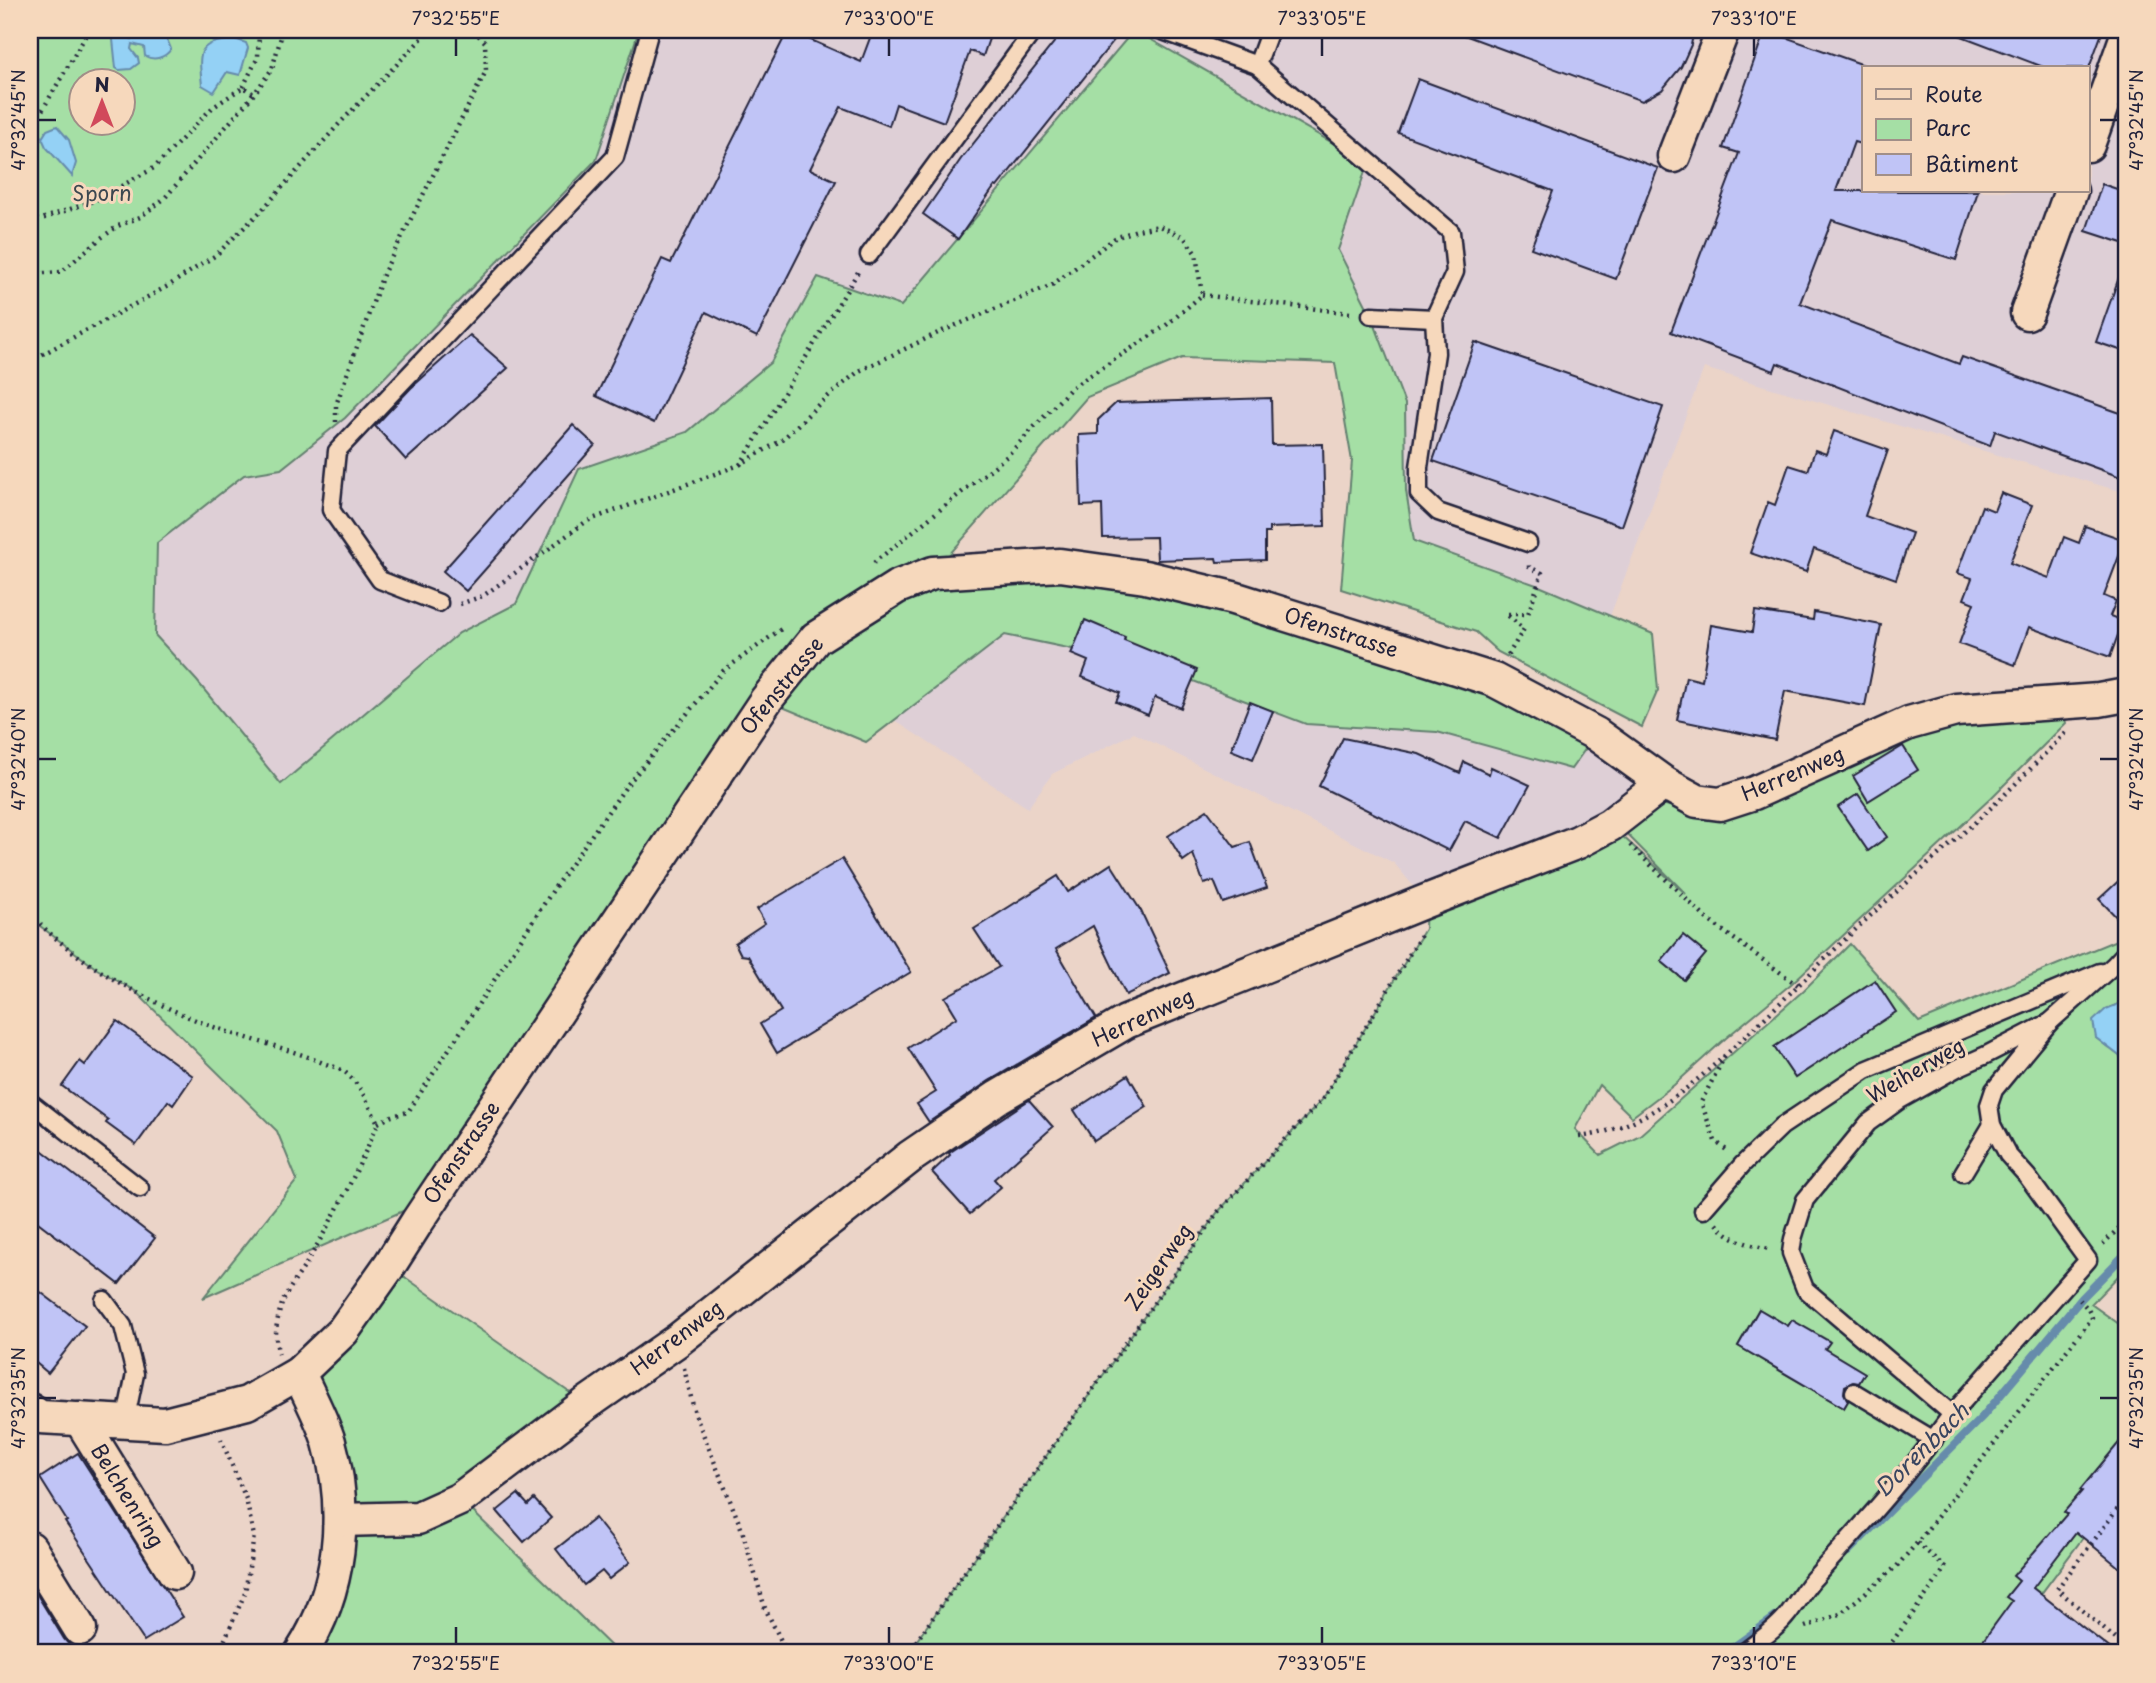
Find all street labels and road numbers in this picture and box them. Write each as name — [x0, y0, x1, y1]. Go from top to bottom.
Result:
street label: Ofenstrasse — [1280, 598, 1403, 665]
street label: Ofenstrasse — [731, 629, 830, 741]
street label: Herrenweg — [1736, 736, 1849, 808]
street label: Herrenweg — [1086, 979, 1199, 1054]
street label: Weiherweg — [1860, 1028, 1970, 1110]
street label: Ofenstrasse — [414, 1094, 507, 1210]
street label: Zeigerweg — [1116, 1216, 1199, 1316]
street label: Herrenweg — [622, 1291, 729, 1382]
street label: Belchenring — [84, 1437, 173, 1553]

